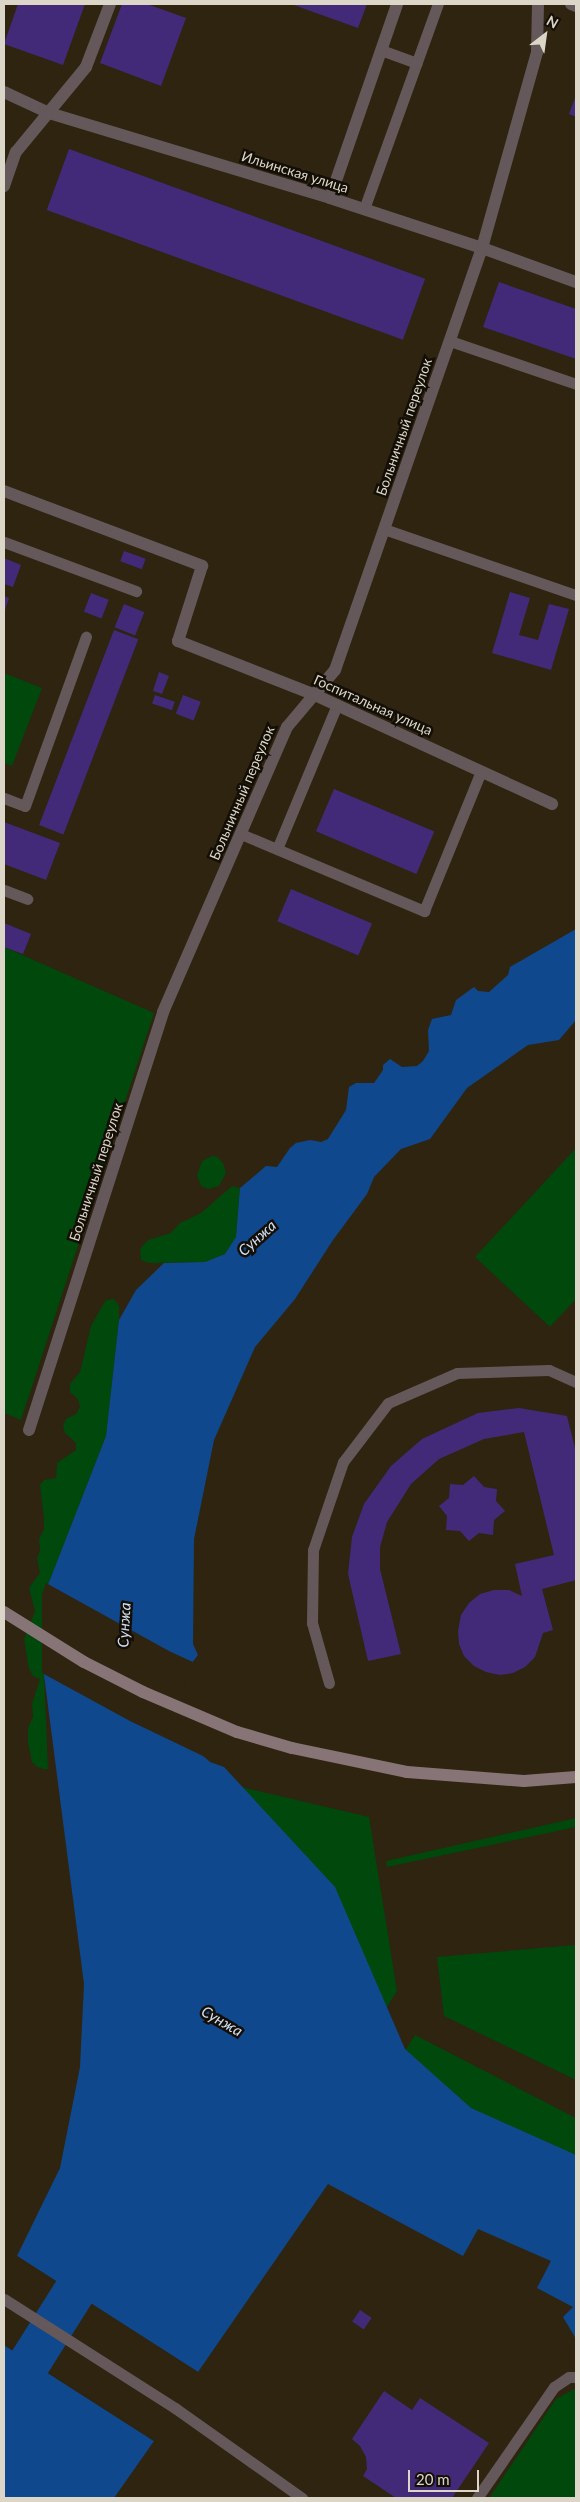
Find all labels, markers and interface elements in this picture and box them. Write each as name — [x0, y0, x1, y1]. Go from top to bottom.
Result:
north arrow — [520, 10, 570, 60]
text: N — [544, 12, 562, 32]
street label: Ильинская улица — [239, 148, 351, 196]
street label: Больничный переулок — [373, 356, 435, 498]
street label: Госпитальная улица — [311, 671, 435, 739]
street label: Больничный переулок — [206, 723, 278, 863]
street label: Больничный переулок — [66, 1101, 126, 1243]
water label: Сунжа — [234, 1216, 280, 1260]
water label: Сунжа — [114, 1602, 134, 1648]
water label: Сунжа — [198, 2002, 246, 2040]
scale bar — [410, 2460, 481, 2492]
text: 20 m — [416, 2470, 450, 2488]

